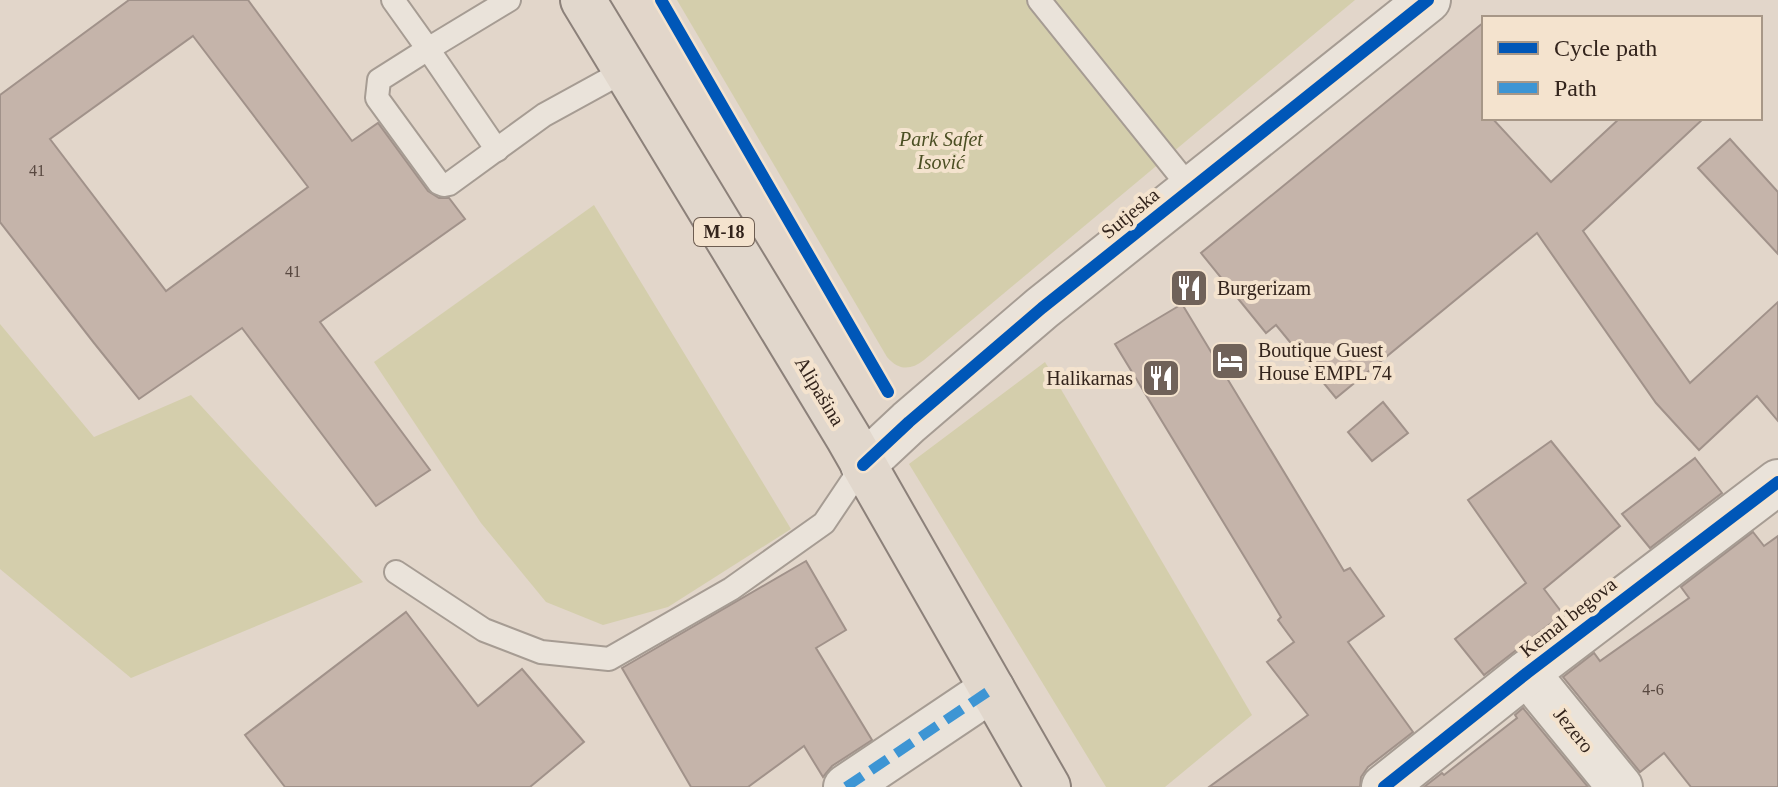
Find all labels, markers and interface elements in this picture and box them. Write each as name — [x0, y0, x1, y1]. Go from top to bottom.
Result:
legend — [1482, 16, 1762, 120]
text: Cycle path — [1554, 35, 1657, 61]
text: Path — [1554, 75, 1597, 101]
park label: Park Safet Isović — [898, 128, 983, 173]
house number: 41 — [29, 162, 45, 179]
street label: Sutjeska — [1097, 183, 1164, 244]
road number: M-18 — [694, 218, 754, 246]
house number: 41 — [285, 263, 301, 280]
restaurant icon: Burgerizam — [1168, 267, 1210, 309]
place label: Burgerizam — [1217, 277, 1311, 300]
place label: Boutique Guest House EMPL 74 — [1258, 339, 1392, 384]
hotel icon: Boutique Guest House EMPL 74 — [1209, 340, 1251, 382]
street label: Alipašina — [790, 352, 849, 430]
restaurant icon: Halikarnas — [1140, 357, 1182, 399]
place label: Halikarnas — [1046, 367, 1133, 389]
street label: Kemal begova — [1515, 573, 1621, 662]
house number: 4-6 — [1642, 681, 1664, 698]
street label: Jezero — [1549, 703, 1599, 757]

